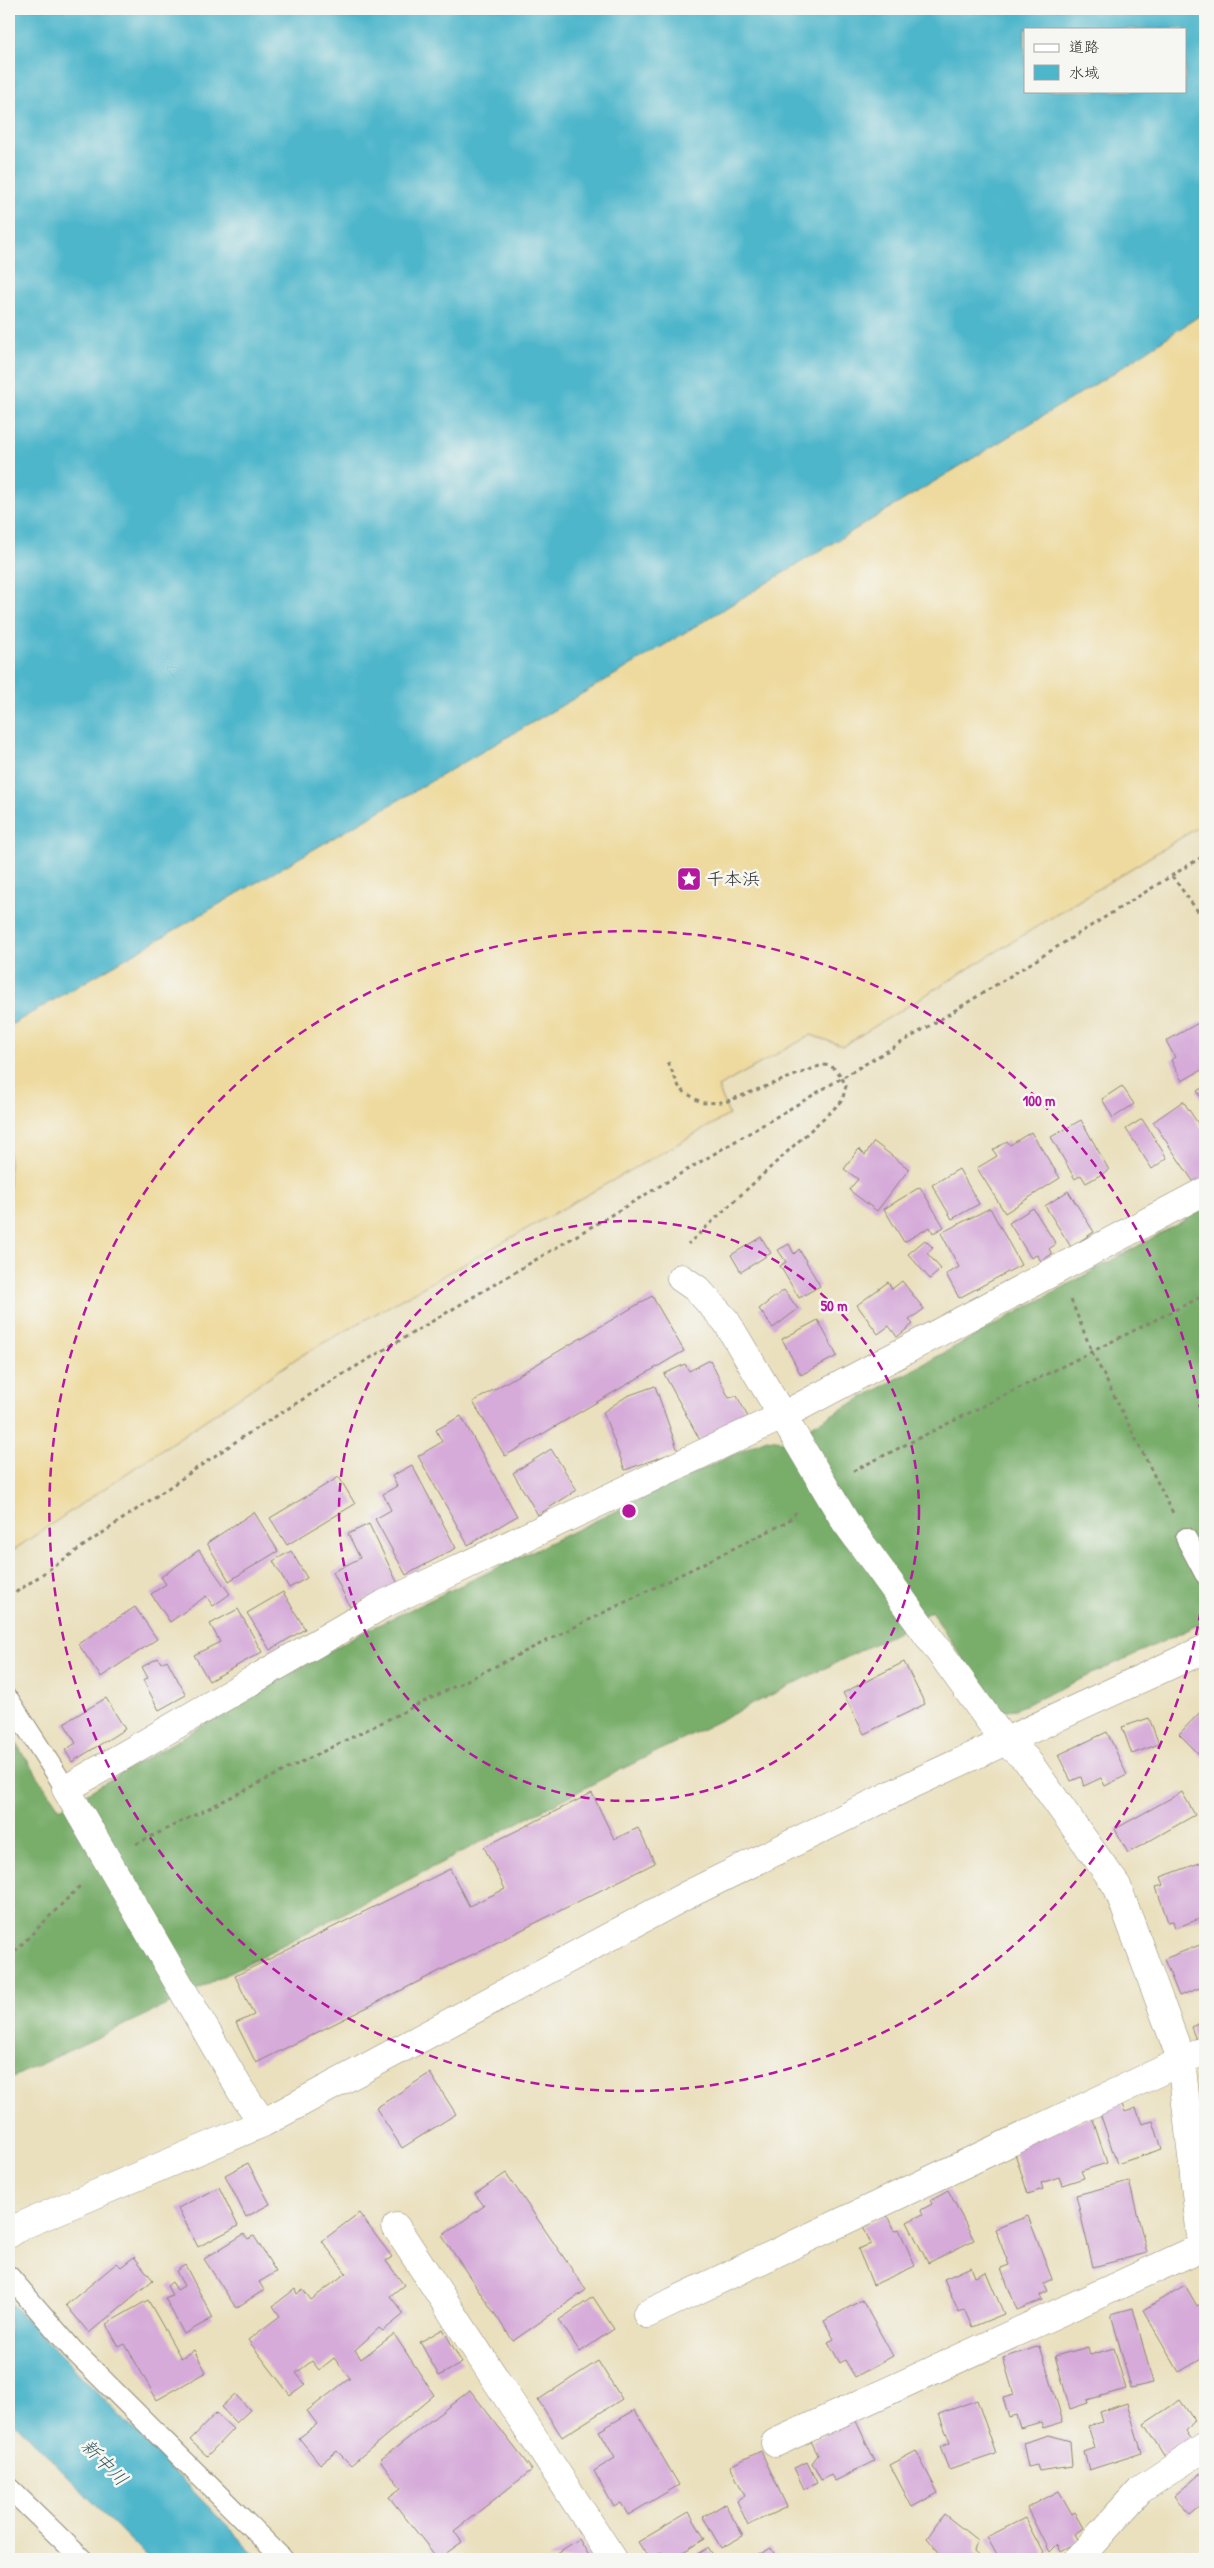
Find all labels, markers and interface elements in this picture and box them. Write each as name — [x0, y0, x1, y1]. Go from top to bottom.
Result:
legend — [1024, 28, 1186, 92]
text: 道路 — [1069, 36, 1099, 57]
text: 水域 — [1069, 62, 1099, 83]
place icon: 千本浜 — [676, 866, 702, 892]
place label: 千本浜 — [706, 866, 760, 891]
text: 100 m — [1023, 1090, 1055, 1111]
text: 50 m — [821, 1295, 847, 1316]
centre of rings — [620, 1502, 638, 1520]
water label: 新中川 — [76, 2433, 134, 2491]

